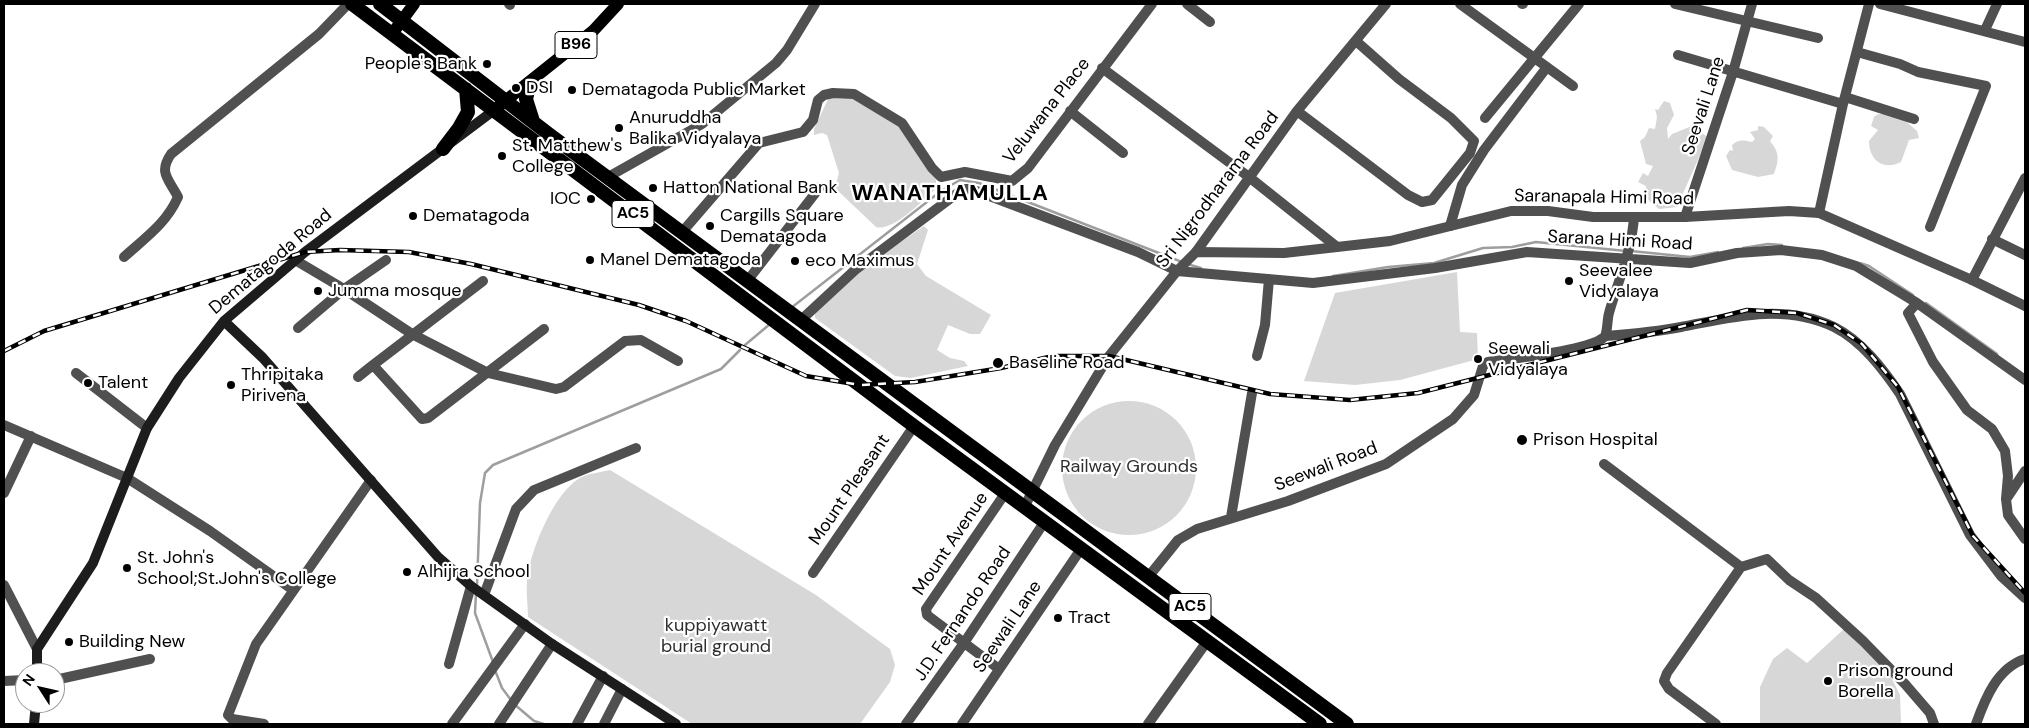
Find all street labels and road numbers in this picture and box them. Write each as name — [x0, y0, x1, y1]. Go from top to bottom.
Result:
road number: B96 — [555, 32, 597, 58]
street label: Veluwana Place — [999, 54, 1095, 168]
street label: Seevali Lane — [1678, 54, 1730, 158]
street label: Sri Nigrodharama Road — [1152, 107, 1284, 273]
street label: Saranapala Himi Road — [1514, 186, 1694, 210]
road number: AC5 — [612, 200, 654, 228]
street label: Dematagoda Road — [205, 205, 337, 319]
street label: Sarana Himi Road — [1547, 226, 1693, 256]
street label: Mount Pleasant — [805, 430, 895, 550]
street label: Seewali Road — [1271, 437, 1381, 497]
street label: Mount Avenue — [909, 488, 993, 600]
street label: J.D. Fernando Road — [910, 543, 1016, 685]
street label: Seewali Lane — [969, 577, 1047, 677]
road number: AC5 — [1169, 594, 1211, 620]

